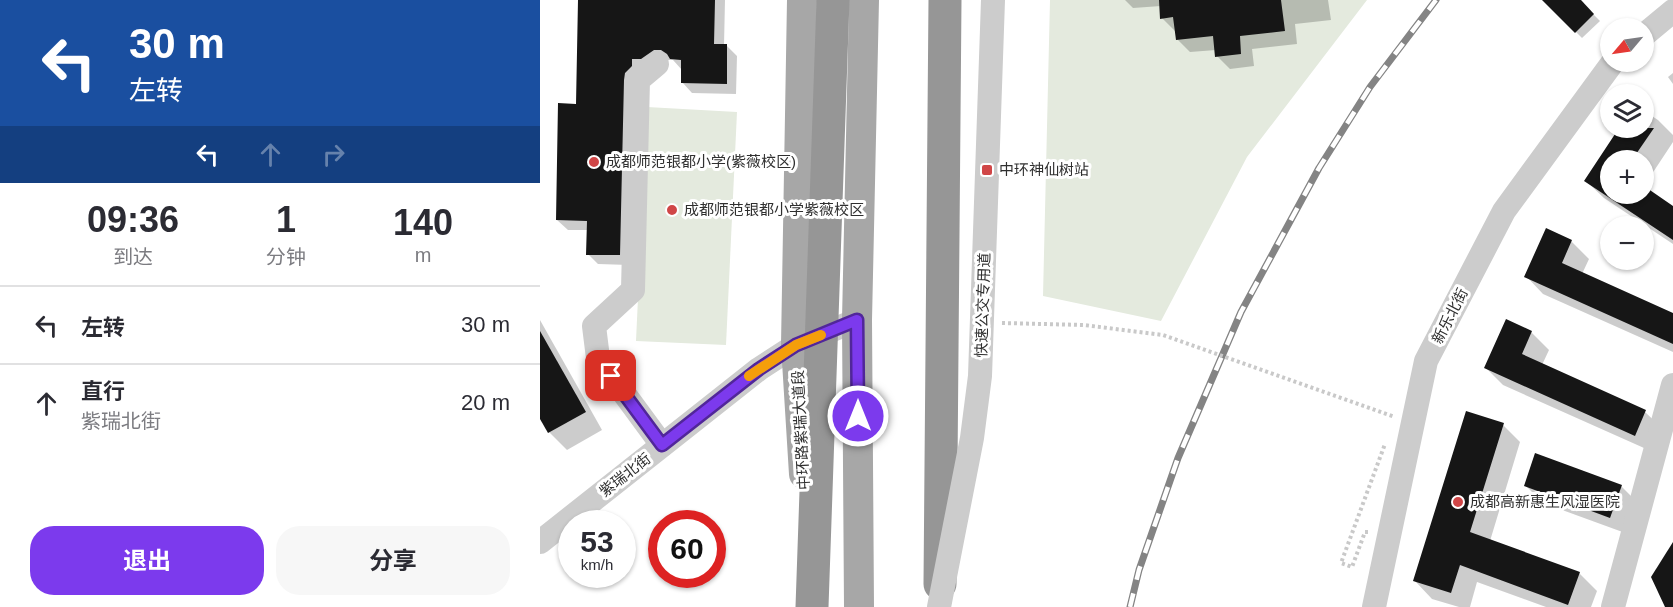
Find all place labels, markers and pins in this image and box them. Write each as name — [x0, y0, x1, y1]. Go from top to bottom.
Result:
place label: 成都师范银都小学(紫薇校区) — [606, 153, 796, 170]
marker: 成都师范银都小学(紫薇校区) — [587, 155, 601, 169]
place label: 中环神仙树站 — [999, 161, 1089, 178]
marker: 中环神仙树站 — [980, 163, 994, 177]
place label: 成都师范银都小学紫薇校区 — [684, 201, 864, 218]
marker: 成都师范银都小学紫薇校区 — [665, 203, 679, 217]
pin — [585, 350, 636, 401]
place label: 成都高新惠生风湿医院 — [1470, 493, 1620, 510]
marker: 成都高新惠生风湿医院 — [1451, 495, 1465, 509]

